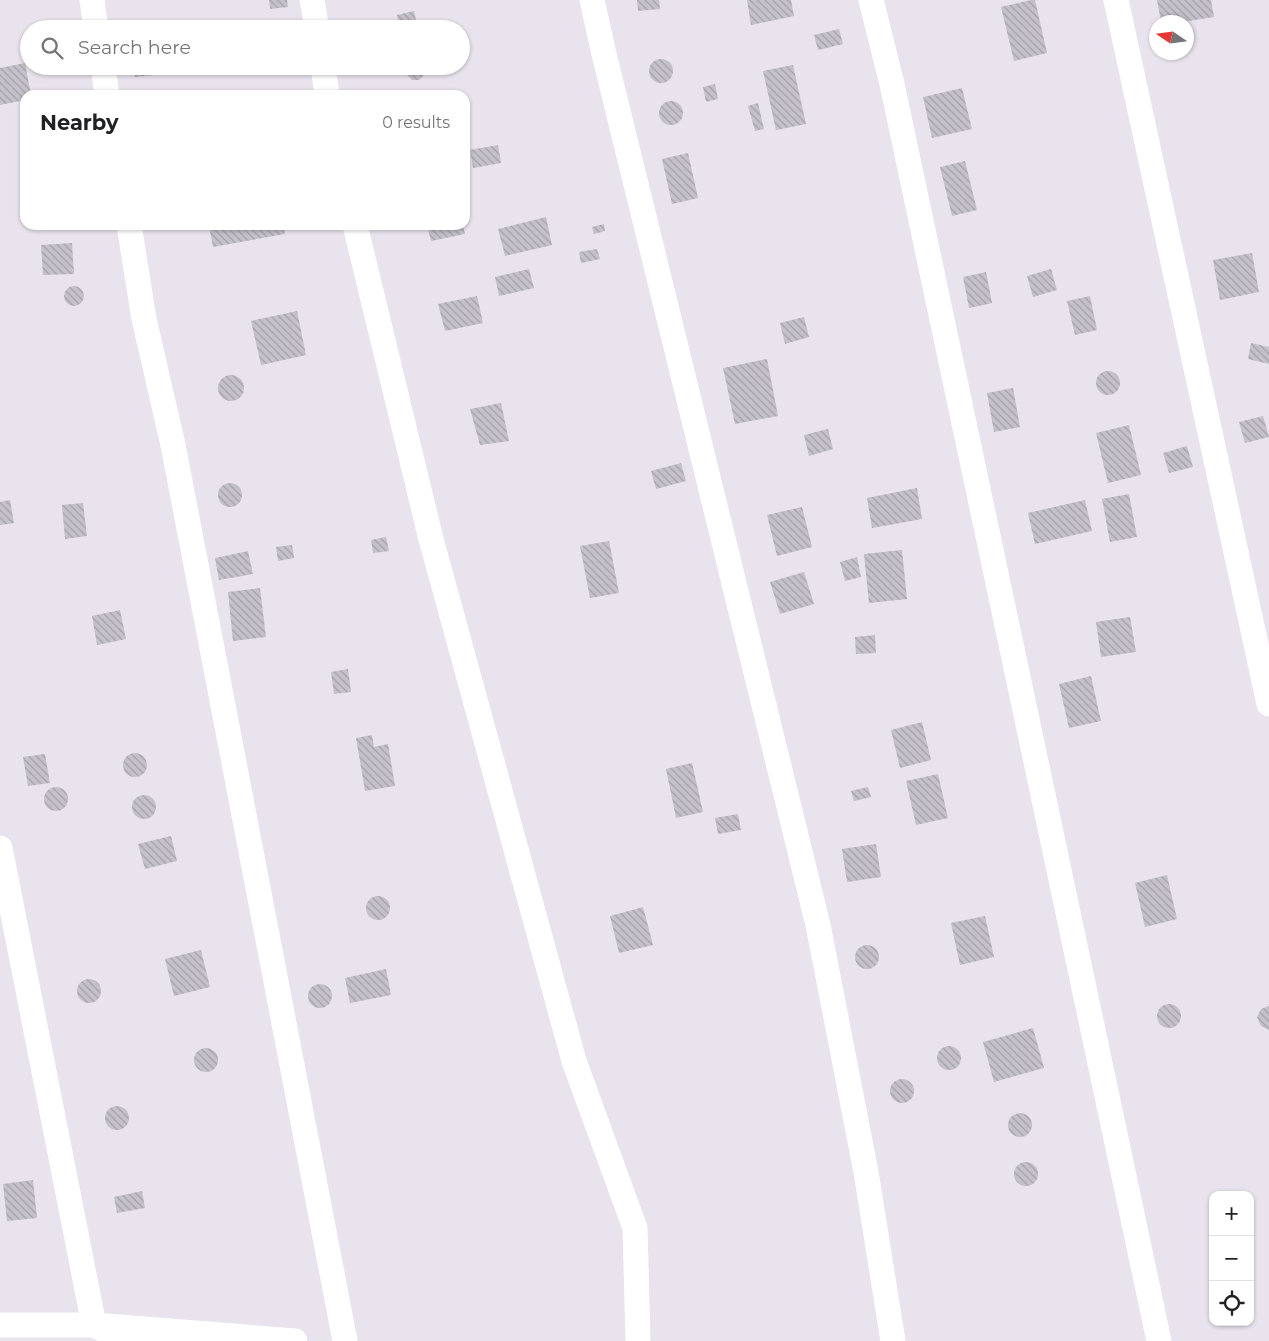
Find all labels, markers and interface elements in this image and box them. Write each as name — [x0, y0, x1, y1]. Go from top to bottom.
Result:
north arrow — [1149, 15, 1194, 60]
search box — [20, 20, 470, 75]
icon: search — [38, 34, 66, 62]
text: Search here — [78, 36, 191, 59]
text: Nearby — [40, 110, 119, 135]
text: 0 results — [382, 113, 450, 132]
map controls — [1209, 1191, 1254, 1326]
button: + — [1209, 1191, 1254, 1236]
button: − — [1209, 1236, 1254, 1281]
button: locate — [1209, 1281, 1254, 1326]

